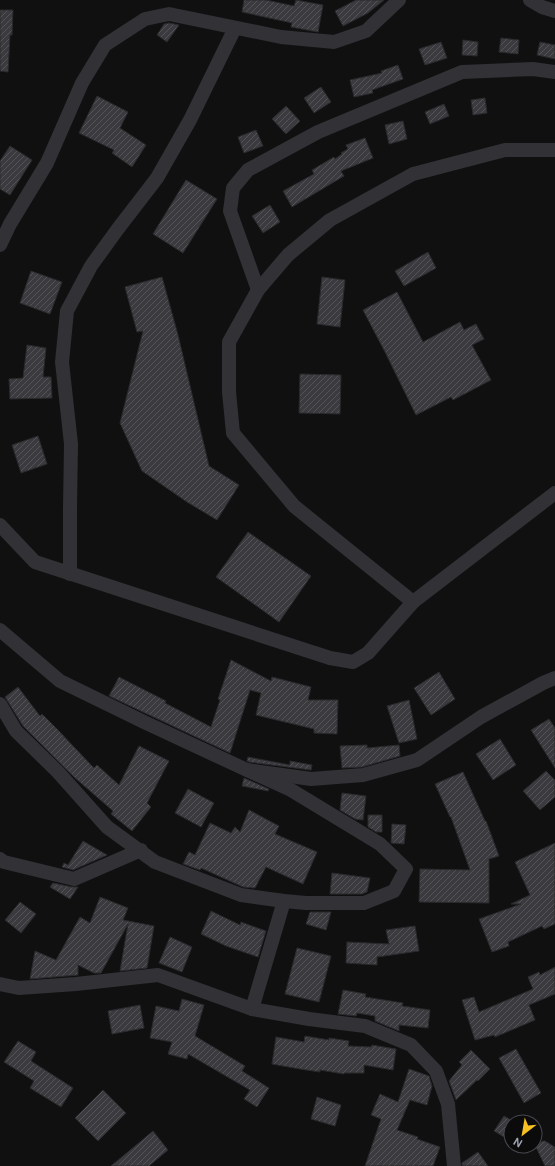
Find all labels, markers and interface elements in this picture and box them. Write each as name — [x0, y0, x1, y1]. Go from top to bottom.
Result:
north arrow — [503, 1114, 543, 1154]
text: N — [511, 1135, 525, 1151]

